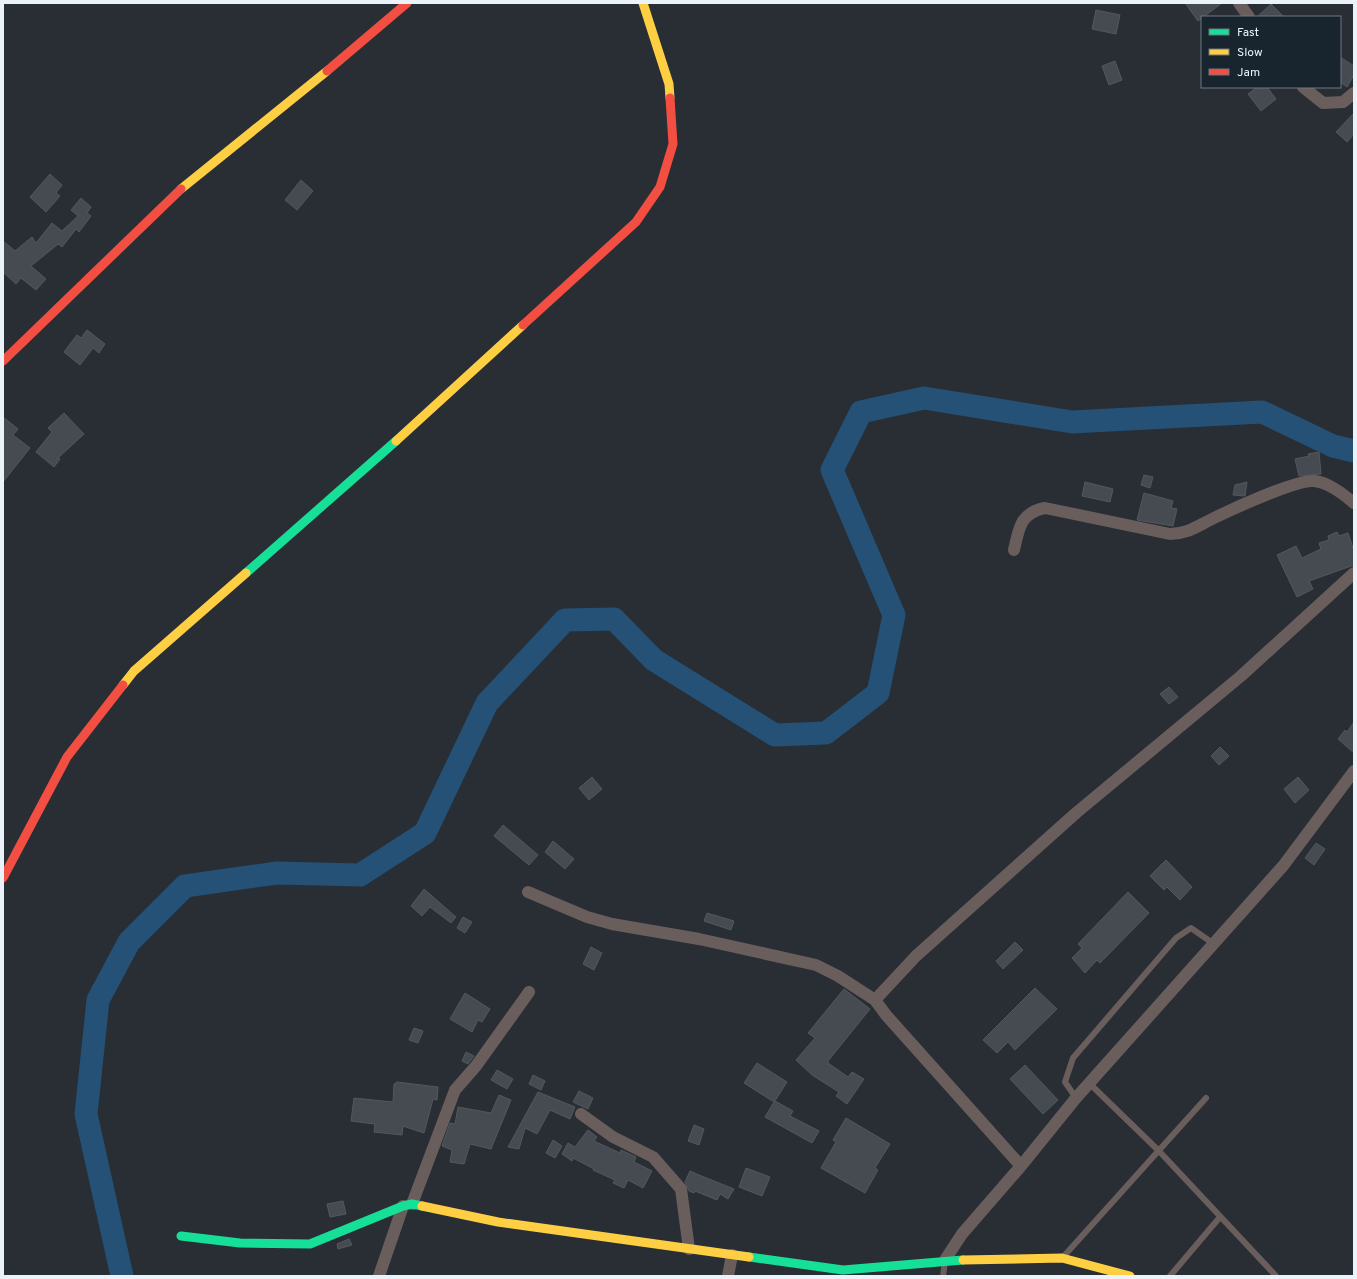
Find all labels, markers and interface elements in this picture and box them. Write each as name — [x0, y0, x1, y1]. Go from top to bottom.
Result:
legend — [1201, 16, 1341, 88]
text: Fast — [1237, 25, 1259, 41]
text: Slow — [1237, 45, 1263, 61]
text: Jam — [1237, 65, 1260, 81]

